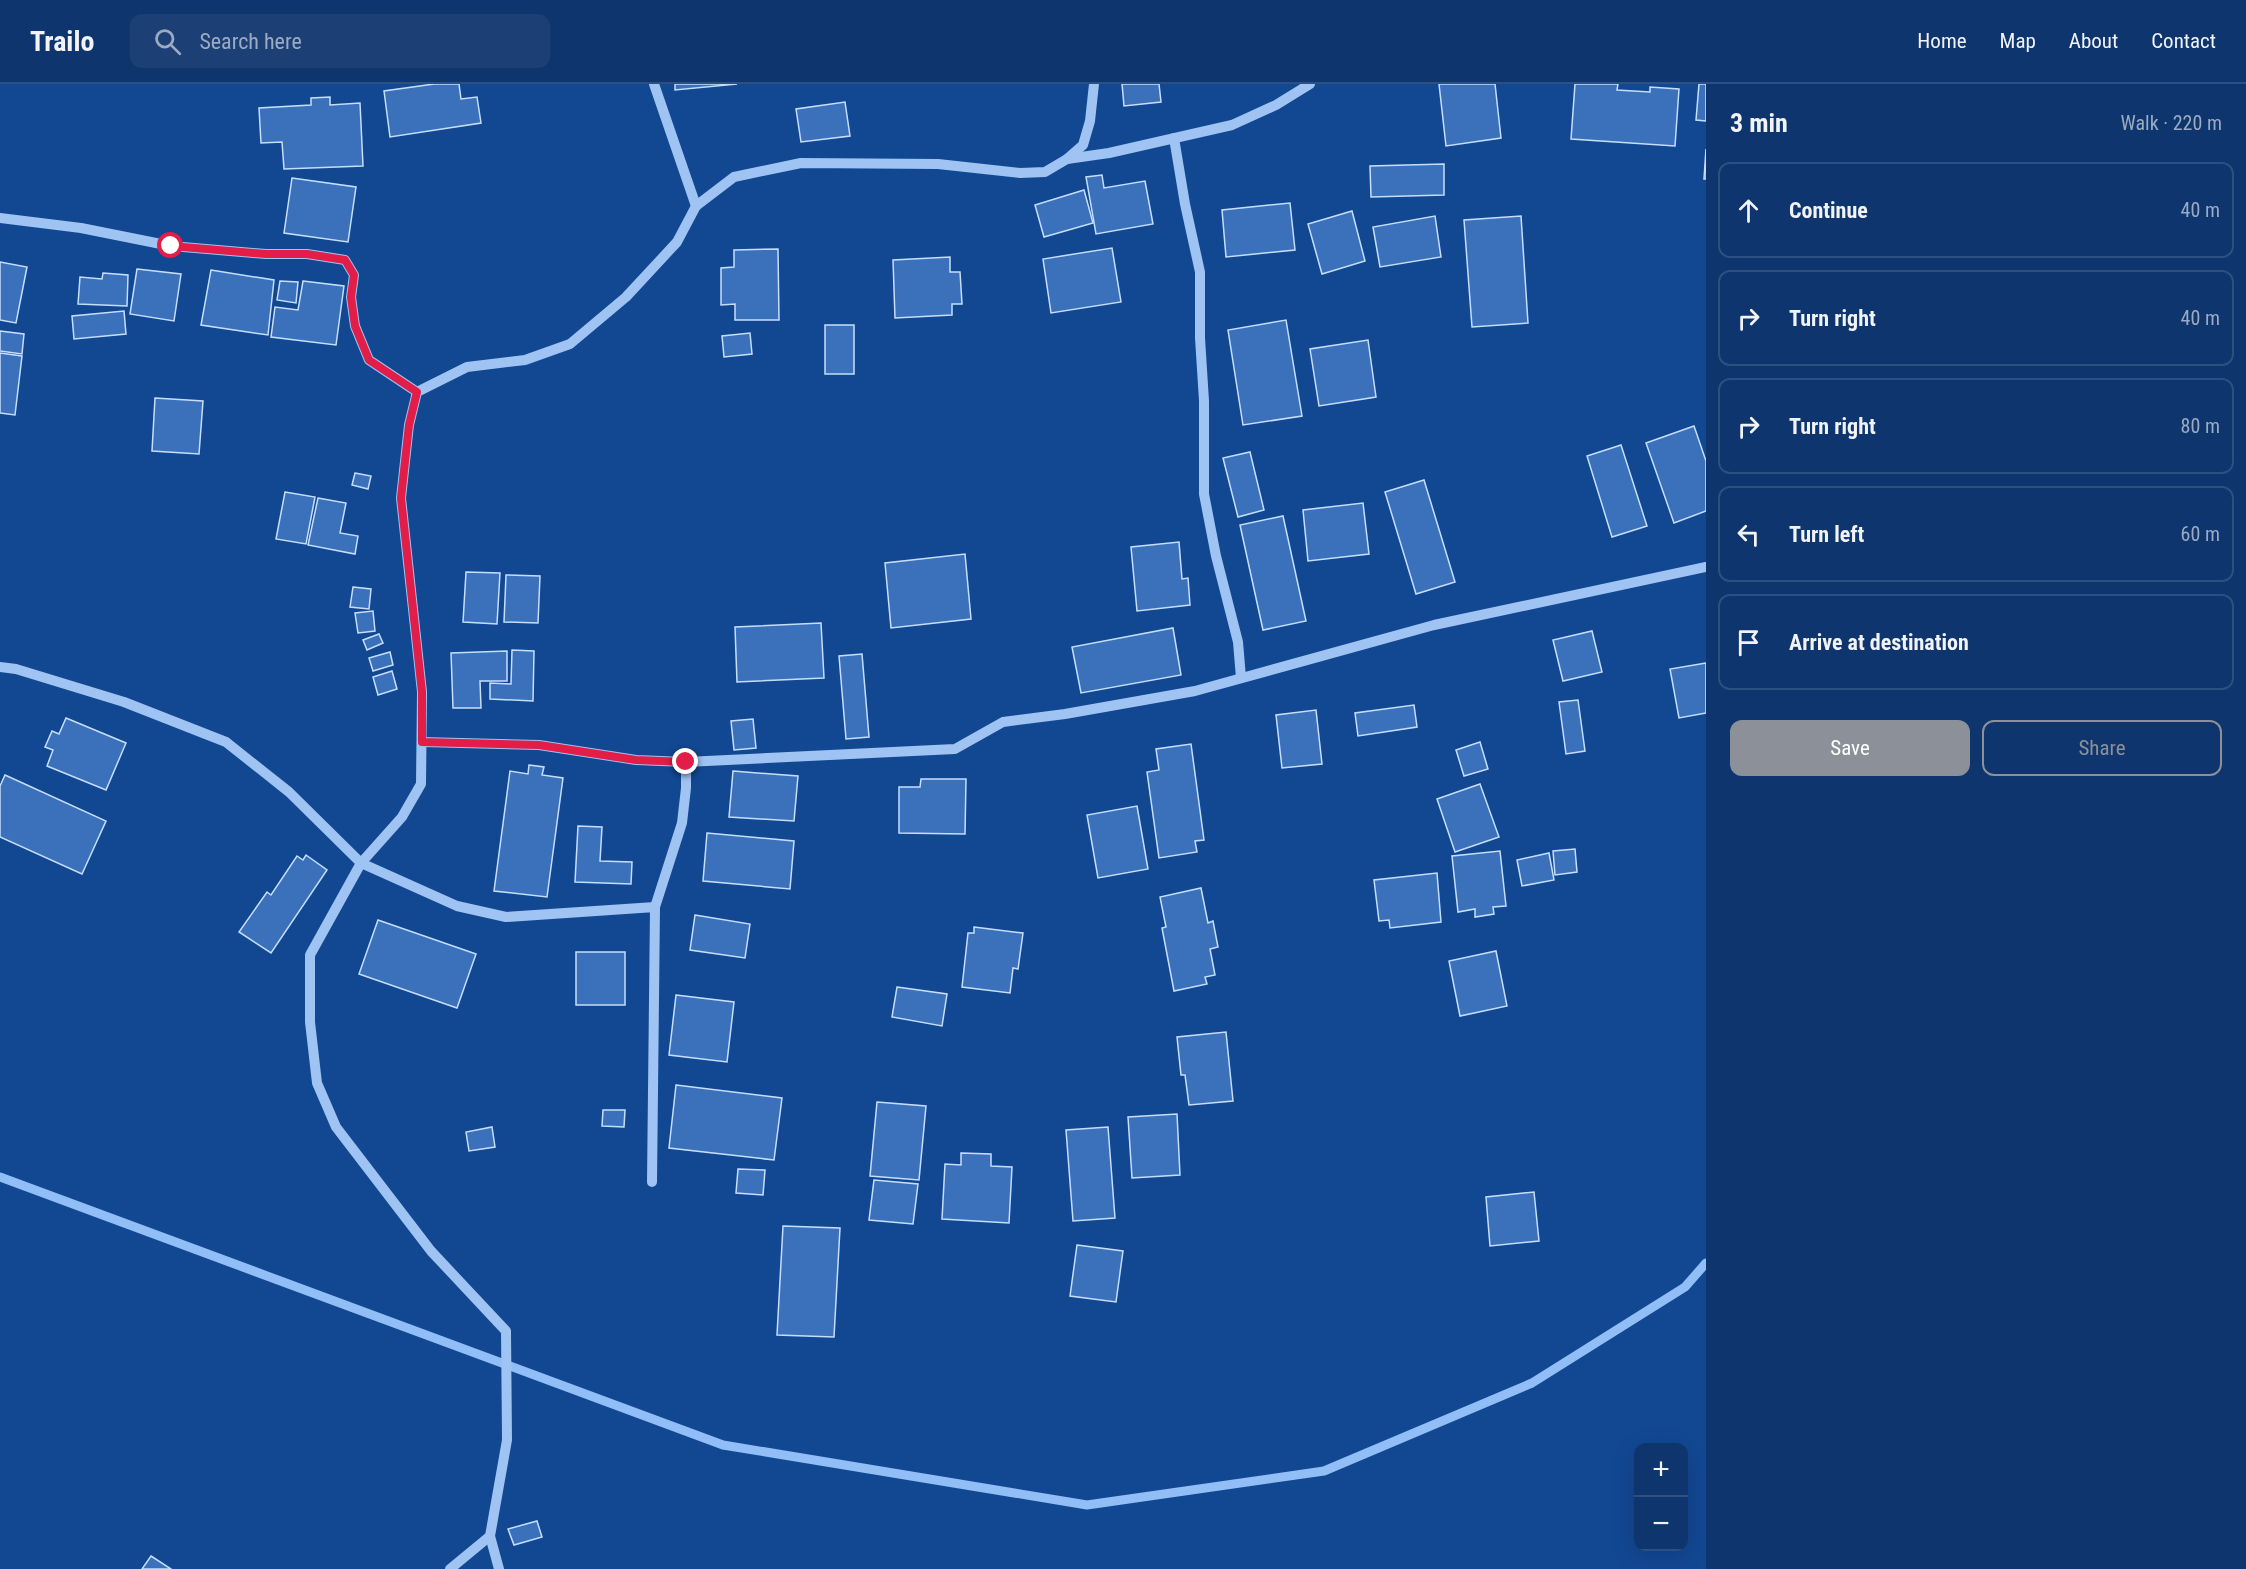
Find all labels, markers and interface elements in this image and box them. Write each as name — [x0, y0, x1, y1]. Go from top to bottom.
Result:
search box — [130, 14, 550, 68]
text: Trailo — [30, 25, 94, 58]
icon: search — [151, 25, 184, 58]
text: Search here — [199, 29, 302, 54]
text: Home — [1917, 29, 1967, 53]
text: Map — [2000, 29, 2036, 53]
text: About — [2069, 29, 2118, 53]
text: Contact — [2151, 29, 2216, 53]
text: 3 min — [1730, 108, 1788, 138]
text: Walk · 220 m — [2121, 111, 2222, 135]
icon: ahead — [1732, 194, 1765, 227]
text: Continue — [1789, 198, 1868, 223]
text: 40 m — [2181, 198, 2220, 222]
route start — [157, 232, 183, 258]
icon: right — [1732, 302, 1765, 335]
text: Turn right — [1789, 306, 1876, 331]
text: 40 m — [2181, 306, 2220, 330]
icon: right — [1732, 410, 1765, 443]
text: Turn right — [1789, 414, 1876, 439]
text: 80 m — [2181, 414, 2220, 438]
icon: left — [1732, 518, 1765, 551]
text: Turn left — [1789, 522, 1864, 547]
text: 60 m — [2181, 522, 2220, 546]
icon: arrive — [1732, 626, 1765, 659]
text: Arrive at destination — [1789, 630, 1969, 655]
button: Save — [1730, 720, 1970, 776]
button: Share — [1982, 720, 2222, 776]
route end — [672, 748, 698, 774]
map controls — [1634, 1443, 1688, 1551]
button: + — [1634, 1443, 1688, 1497]
button: − — [1634, 1497, 1688, 1551]

